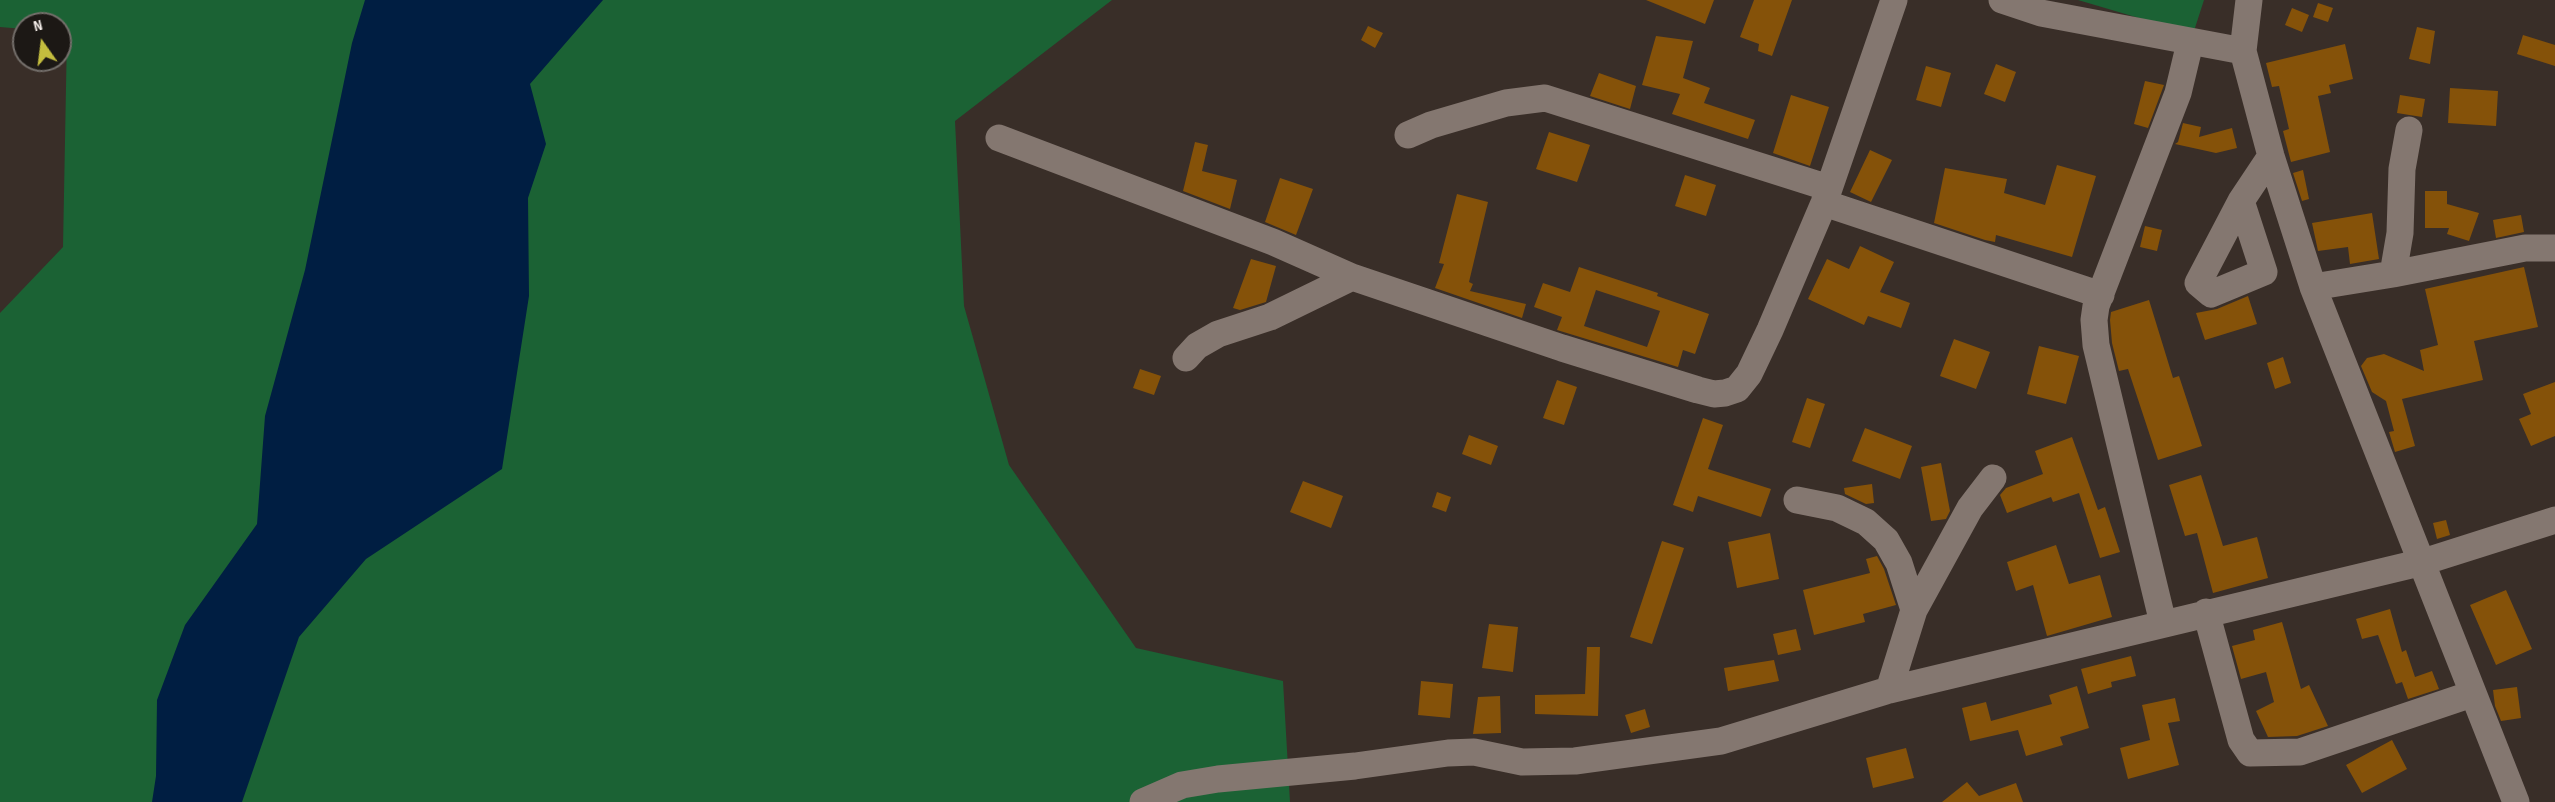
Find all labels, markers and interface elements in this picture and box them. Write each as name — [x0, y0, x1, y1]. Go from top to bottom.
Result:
north arrow — [12, 12, 72, 72]
text: N — [32, 16, 44, 36]

